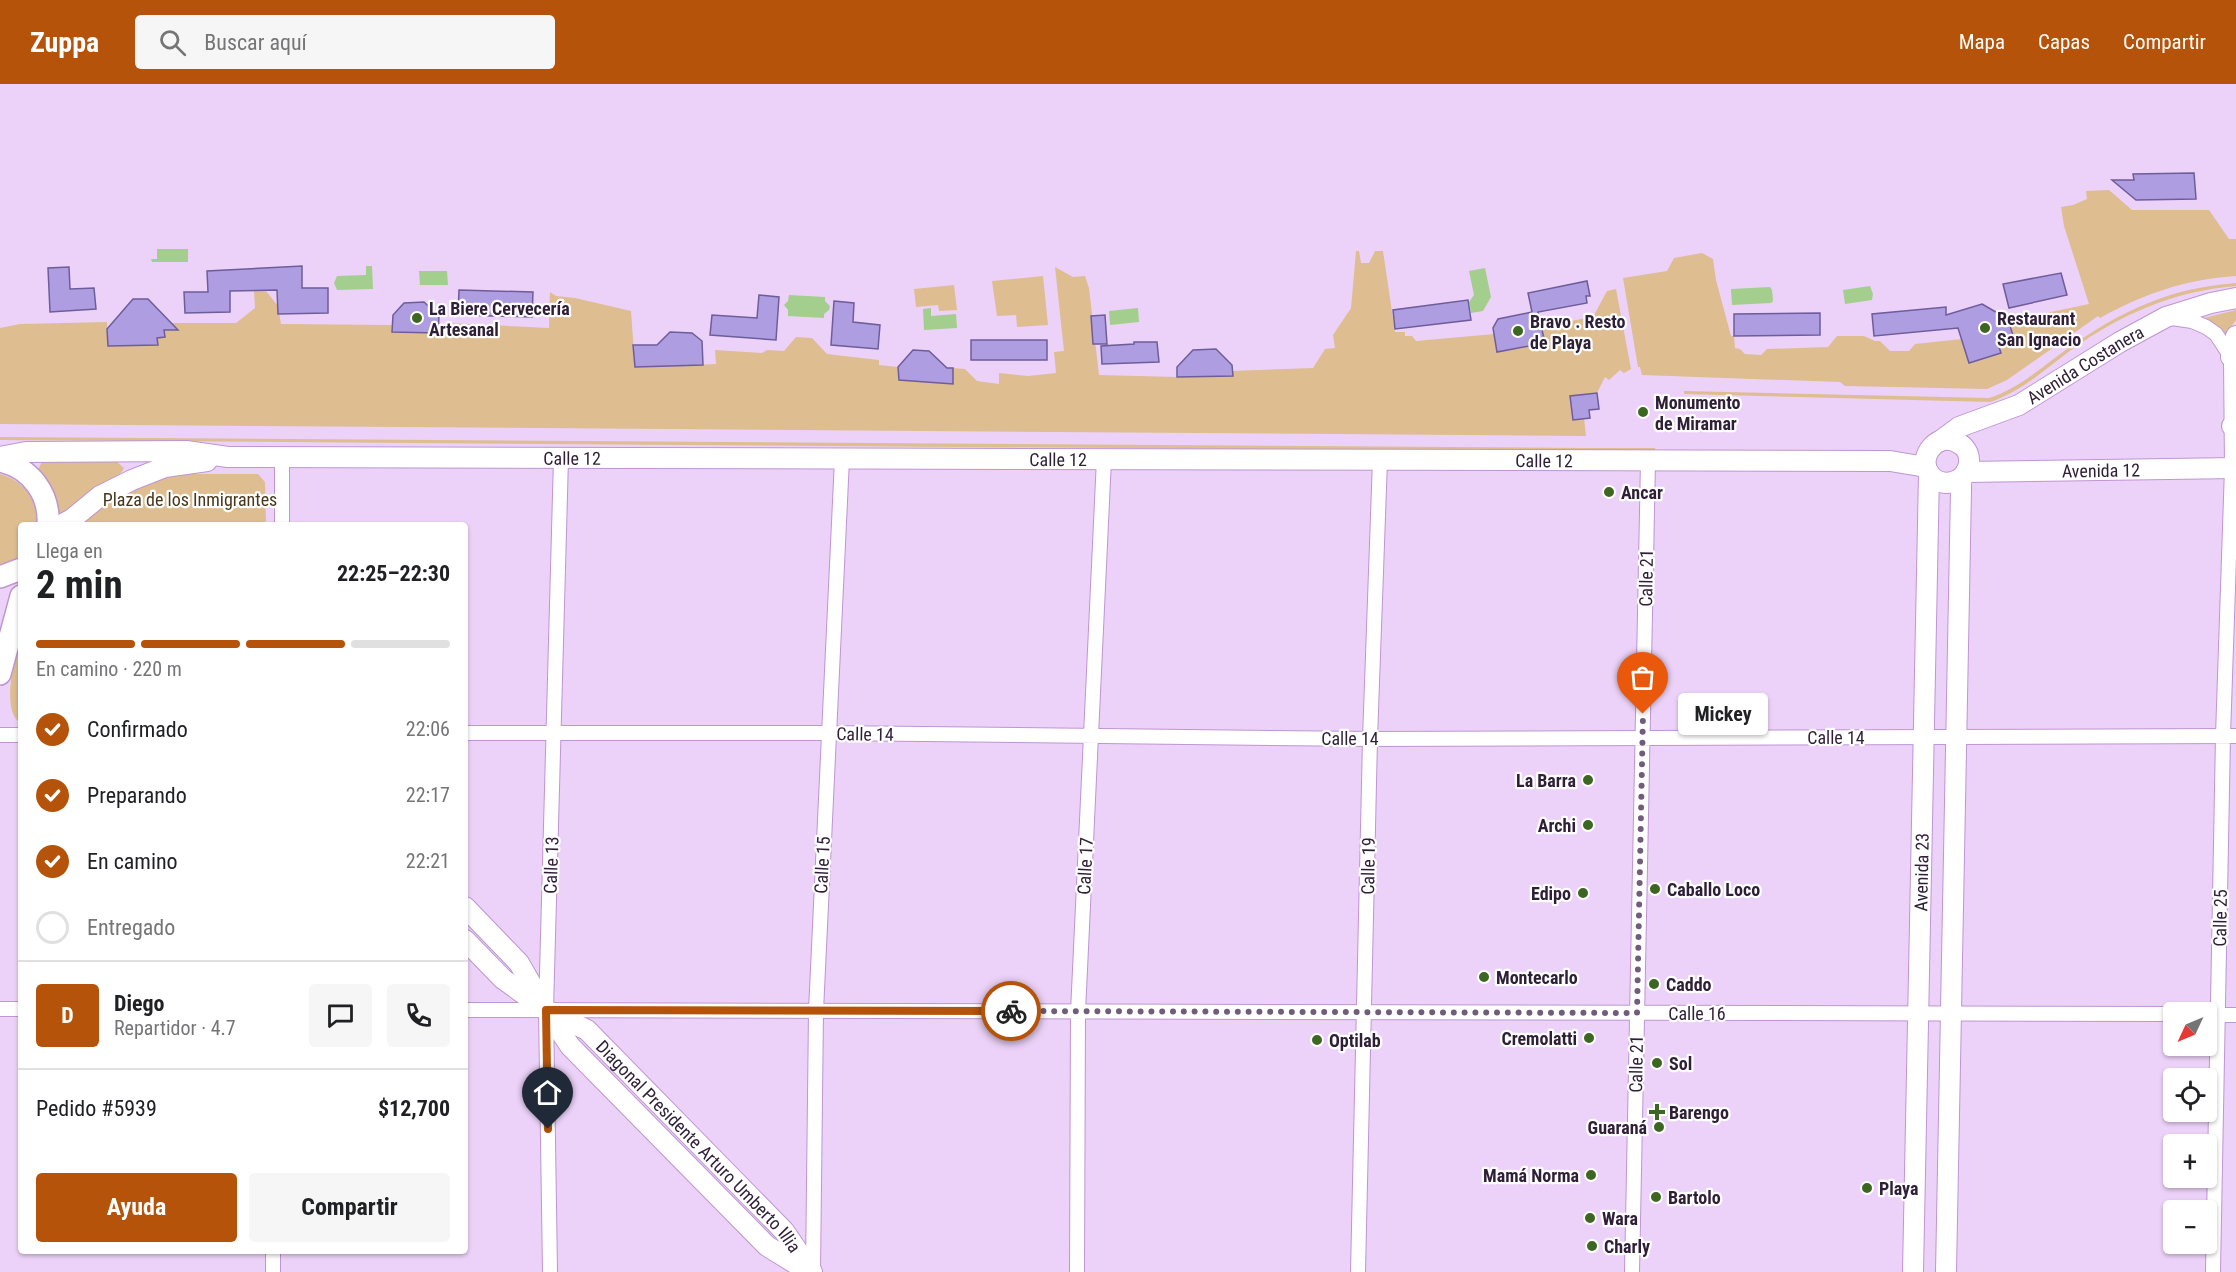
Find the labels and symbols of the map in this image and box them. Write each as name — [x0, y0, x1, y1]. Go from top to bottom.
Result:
place label: La Biere Cervecería Artesanal — [429, 298, 570, 340]
place label: Restaurant San Ignacio — [1997, 308, 2081, 350]
marker: La Biere Cervecería Artesanal — [410, 311, 424, 325]
place label: Bravo . Resto de Playa — [1530, 311, 1626, 353]
marker: Restaurant San Ignacio — [1978, 321, 1992, 335]
street label: Avenida Costanera — [2023, 321, 2147, 408]
marker: Bravo . Resto de Playa — [1511, 324, 1525, 338]
place label: Monumento de Miramar — [1655, 392, 1740, 434]
marker: Monumento de Miramar — [1636, 405, 1650, 419]
street label: Calle 12 — [543, 447, 601, 468]
street label: Calle 12 — [1029, 448, 1087, 470]
street label: Calle 12 — [1515, 450, 1573, 471]
street label: Avenida 12 — [2062, 459, 2140, 481]
place label: Ancar — [1621, 482, 1663, 503]
marker: Ancar — [1602, 485, 1616, 499]
park label: Plaza de los Inmigrantes — [103, 489, 277, 510]
street label: Calle 21 — [1635, 549, 1657, 607]
pin — [1617, 652, 1668, 714]
callout: Mickey — [1679, 693, 1769, 735]
street label: Calle 14 — [836, 723, 894, 745]
street label: Calle 14 — [1807, 727, 1865, 748]
street label: Calle 14 — [1321, 728, 1379, 749]
place label: La Barra — [1516, 770, 1576, 791]
marker: La Barra — [1581, 773, 1595, 787]
place label: Archi — [1538, 815, 1576, 836]
marker: Archi — [1581, 818, 1595, 832]
street label: Avenida 23 — [1910, 833, 1932, 911]
street label: Calle 13 — [540, 836, 562, 894]
street label: Calle 15 — [810, 836, 834, 894]
street label: Calle 17 — [1073, 837, 1097, 895]
street label: Calle 19 — [1357, 837, 1379, 895]
place label: Caballo Loco — [1667, 879, 1760, 900]
marker: Caballo Loco — [1648, 882, 1662, 896]
place label: Edipo — [1531, 883, 1571, 904]
marker: Edipo — [1576, 886, 1590, 900]
street label: Calle 25 — [2209, 889, 2231, 947]
place label: Montecarlo — [1496, 967, 1578, 988]
marker: Montecarlo — [1477, 970, 1491, 984]
place label: Caddo — [1666, 974, 1712, 995]
marker: Caddo — [1647, 977, 1661, 991]
courier — [981, 981, 1041, 1041]
north arrow — [2163, 1002, 2217, 1056]
street label: Calle 16 — [1668, 1003, 1726, 1024]
place label: Cremolatti — [1501, 1028, 1577, 1049]
place label: Optilab — [1329, 1030, 1381, 1051]
marker: Cremolatti — [1582, 1031, 1596, 1045]
marker: Optilab — [1310, 1033, 1324, 1047]
street label: Calle 21 — [1625, 1035, 1647, 1093]
street label: Diagonal Presidente Arturo Umberto Illia — [592, 1036, 806, 1256]
place label: Sol — [1669, 1053, 1692, 1074]
marker: Sol — [1650, 1056, 1664, 1070]
pin — [522, 1067, 573, 1129]
place label: Barengo — [1669, 1102, 1729, 1123]
marker: Barengo — [1650, 1105, 1664, 1119]
place label: Guaraná — [1588, 1117, 1647, 1138]
marker: Guaraná — [1652, 1120, 1666, 1134]
place label: Mamá Norma — [1483, 1165, 1579, 1186]
marker: Mamá Norma — [1584, 1168, 1598, 1182]
place label: Playa — [1879, 1178, 1918, 1199]
marker: Playa — [1860, 1181, 1874, 1195]
place label: Bartolo — [1668, 1187, 1721, 1208]
marker: Bartolo — [1649, 1190, 1663, 1204]
place label: Wara — [1602, 1208, 1638, 1229]
marker: Wara — [1583, 1211, 1597, 1225]
place label: Charly — [1604, 1236, 1650, 1257]
marker: Charly — [1585, 1239, 1599, 1253]

